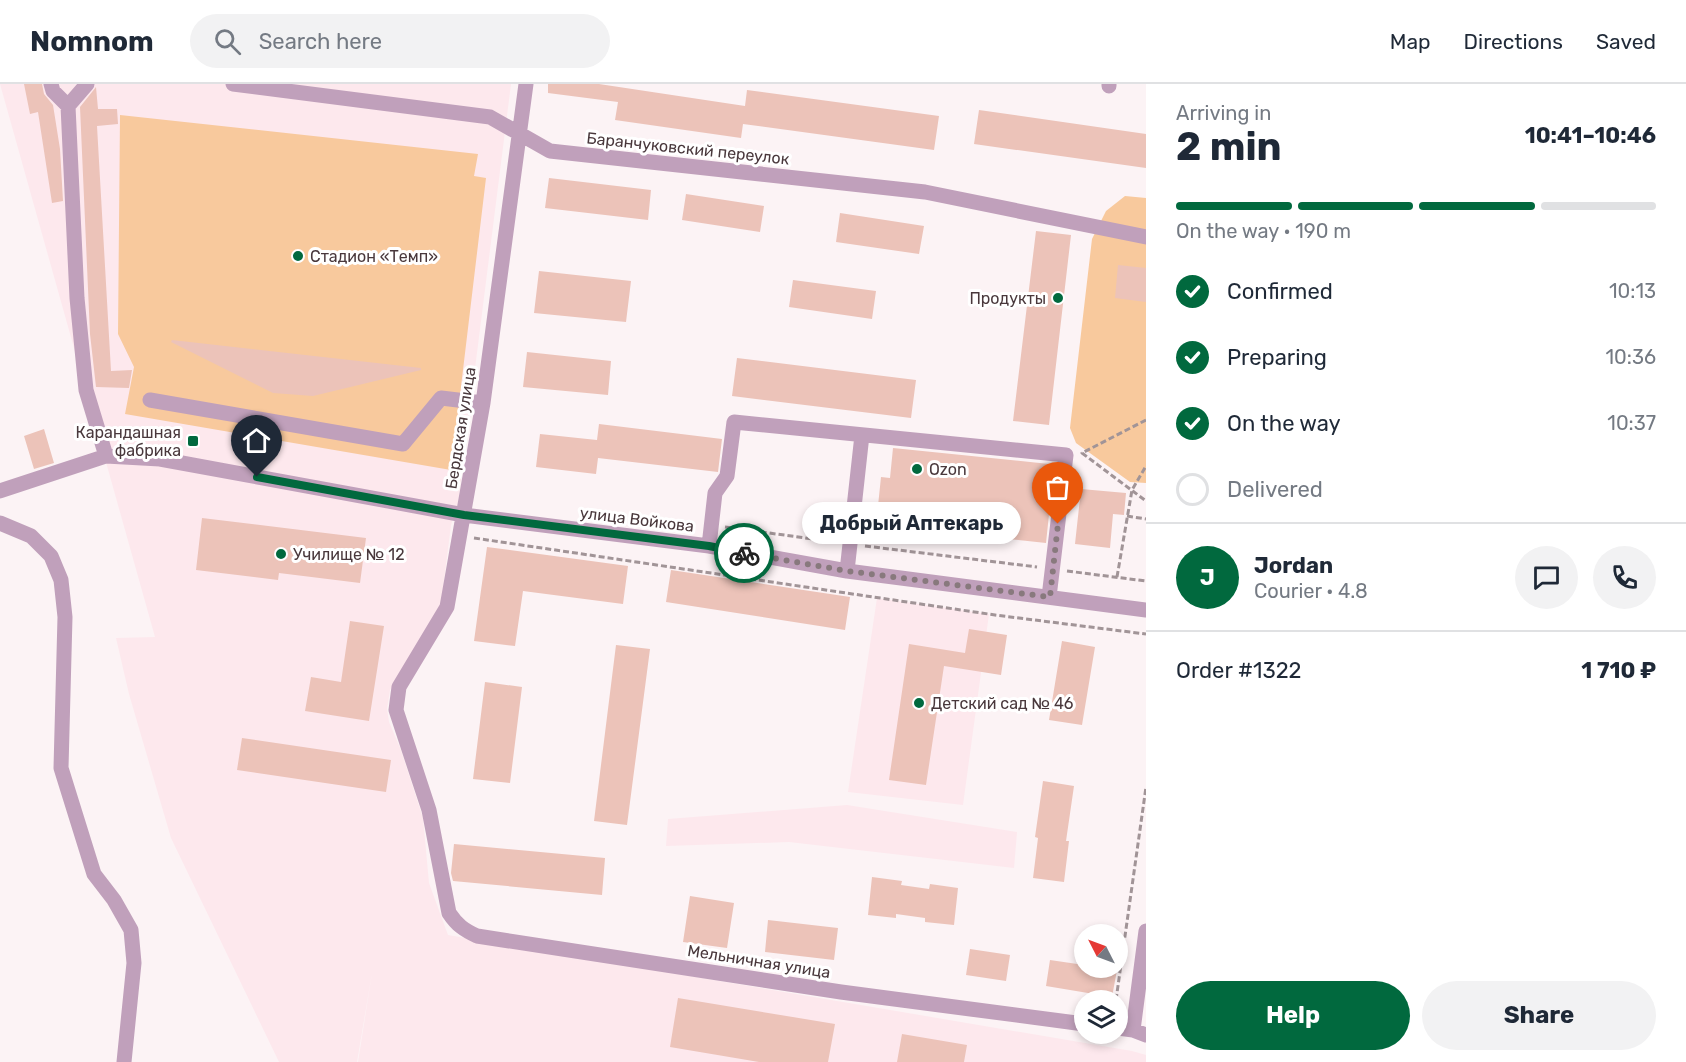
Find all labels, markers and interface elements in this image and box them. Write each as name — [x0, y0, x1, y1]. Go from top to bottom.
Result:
search box — [190, 14, 610, 68]
text: Nomnom — [30, 25, 154, 58]
icon: search — [211, 25, 244, 58]
text: Search here — [259, 28, 382, 55]
text: Map — [1390, 29, 1431, 54]
text: Directions — [1464, 29, 1563, 54]
text: Saved — [1596, 29, 1656, 54]
text: Arriving in — [1176, 101, 1271, 125]
text: 10:41–10:46 — [1525, 122, 1656, 149]
text: 2 min — [1176, 124, 1282, 170]
street label: Баранчуковский переулок — [586, 128, 791, 169]
text: On the way · 190 m — [1176, 219, 1351, 243]
place label: Стадион «Темп» — [310, 247, 438, 266]
marker: Стадион «Темп» — [291, 249, 305, 263]
icon: check — [1176, 275, 1209, 308]
text: Confirmed — [1227, 278, 1333, 305]
text: 10:13 — [1609, 279, 1656, 303]
place label: Продукты — [969, 289, 1046, 308]
marker: Продукты — [1051, 291, 1065, 305]
icon: check — [1176, 341, 1209, 374]
text: Preparing — [1227, 344, 1327, 371]
text: 10:36 — [1606, 345, 1656, 369]
street label: Бердская улица — [441, 366, 480, 490]
icon: check — [1176, 407, 1209, 440]
text: On the way — [1227, 410, 1341, 437]
text: 10:37 — [1607, 411, 1656, 435]
pin — [231, 415, 282, 477]
place label: Карандашная фабрика — [75, 423, 181, 460]
icon: home — [240, 424, 273, 457]
marker: Карандашная фабрика — [186, 434, 200, 448]
place label: Ozon — [929, 460, 967, 479]
marker: Ozon — [910, 462, 924, 476]
pin — [1032, 462, 1083, 524]
icon: bag — [1041, 471, 1074, 504]
text: Delivered — [1227, 476, 1323, 503]
street label: улица Войкова — [579, 503, 695, 536]
callout: Добрый Аптекарь — [803, 503, 1022, 545]
text: Добрый Аптекарь — [820, 511, 1003, 535]
courier — [714, 523, 774, 583]
icon: bike — [728, 537, 761, 570]
place label: Училище № 12 — [293, 545, 405, 564]
button: chat — [1515, 546, 1578, 609]
button: phone — [1593, 546, 1656, 609]
marker: Училище № 12 — [274, 547, 288, 561]
text: Jordan — [1254, 552, 1333, 579]
text: J — [1200, 564, 1215, 591]
text: Courier · 4.8 — [1254, 579, 1368, 603]
text: Order #1322 — [1176, 657, 1301, 684]
text: 1 710 ₽ — [1581, 657, 1656, 684]
place label: Детский сад № 46 — [931, 694, 1074, 713]
marker: Детский сад № 46 — [912, 696, 926, 710]
north arrow — [1074, 924, 1128, 978]
map controls — [1074, 924, 1128, 1044]
street label: Мельничная улица — [686, 941, 832, 982]
button: Help — [1176, 981, 1410, 1050]
button: Share — [1422, 981, 1656, 1050]
button: layers — [1074, 990, 1128, 1044]

